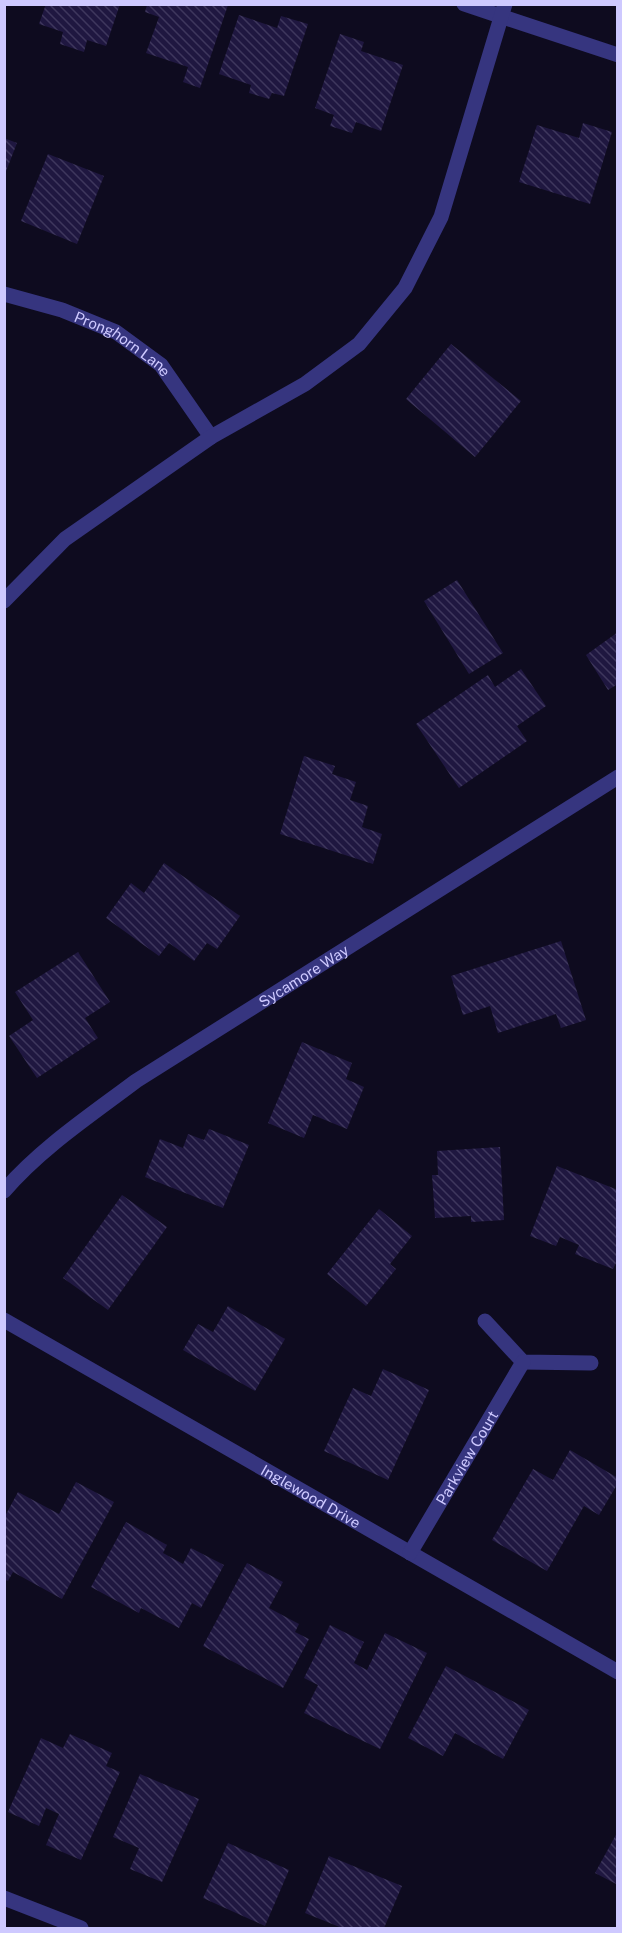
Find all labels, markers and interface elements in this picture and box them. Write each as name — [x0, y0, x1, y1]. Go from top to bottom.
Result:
street label: Pronghorn Lane — [72, 308, 174, 379]
street label: Sycamore Way — [255, 941, 351, 1010]
street label: Parkview Court — [432, 1407, 501, 1508]
street label: Inglewood Drive — [258, 1461, 364, 1531]

